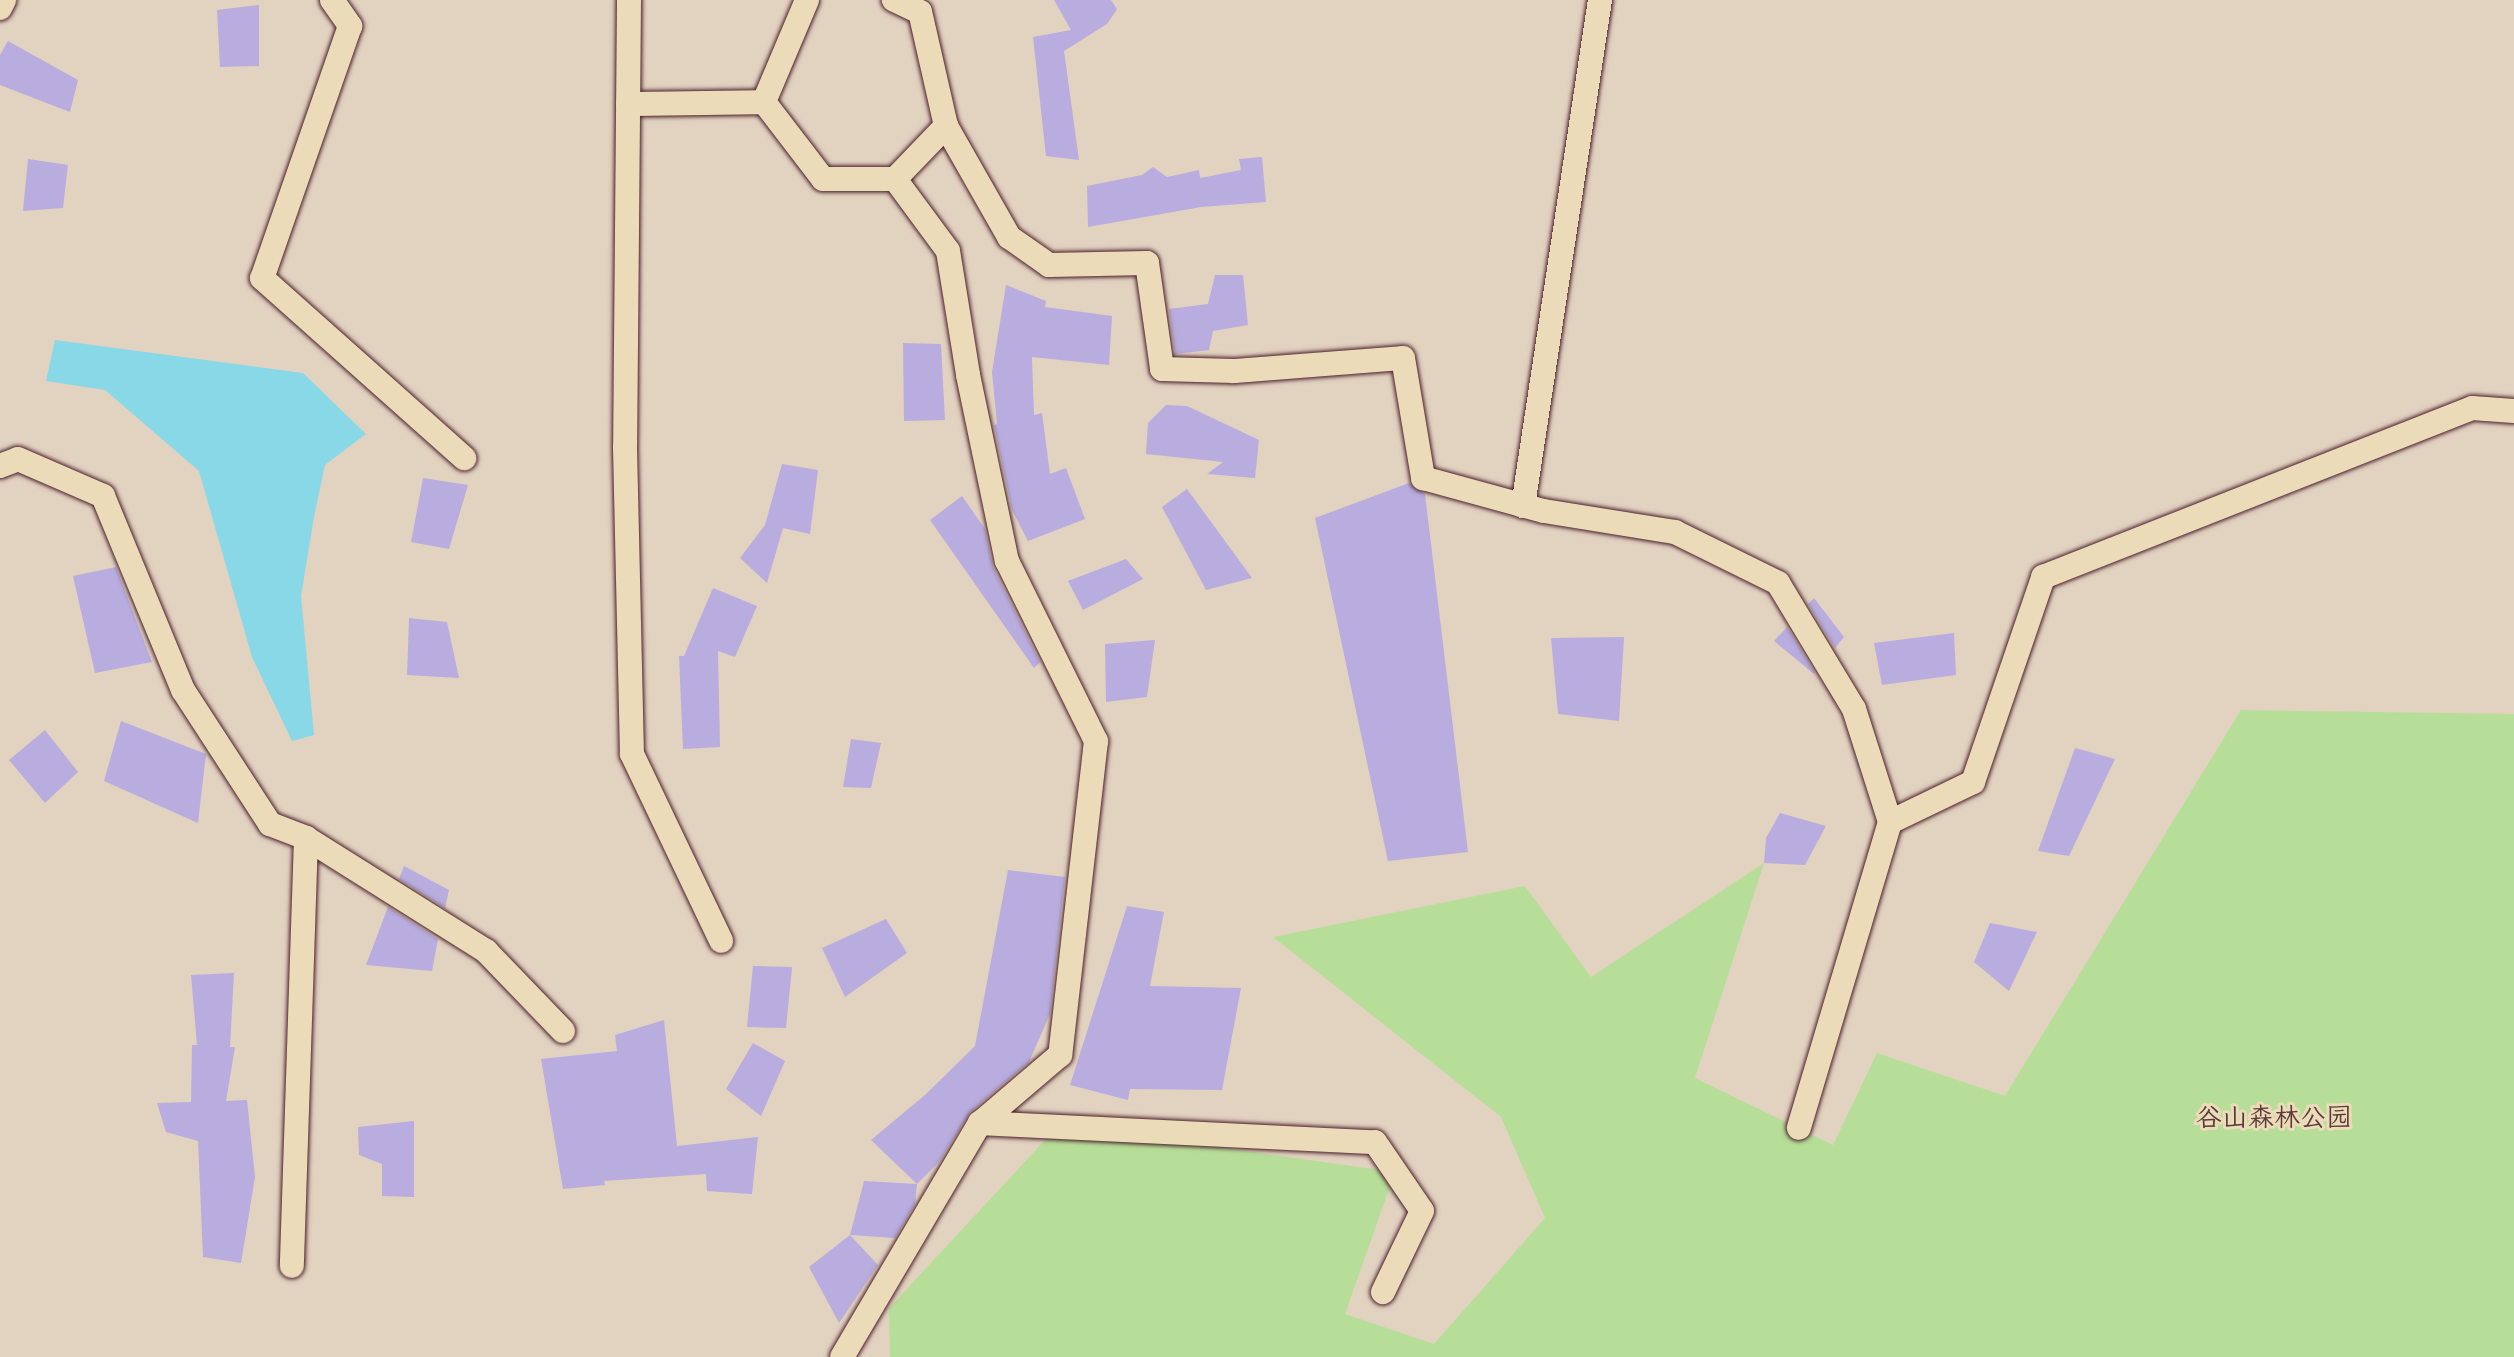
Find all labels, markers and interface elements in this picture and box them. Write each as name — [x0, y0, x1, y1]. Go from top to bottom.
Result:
park label: 谷山森林公园 — [2196, 1101, 2352, 1133]

